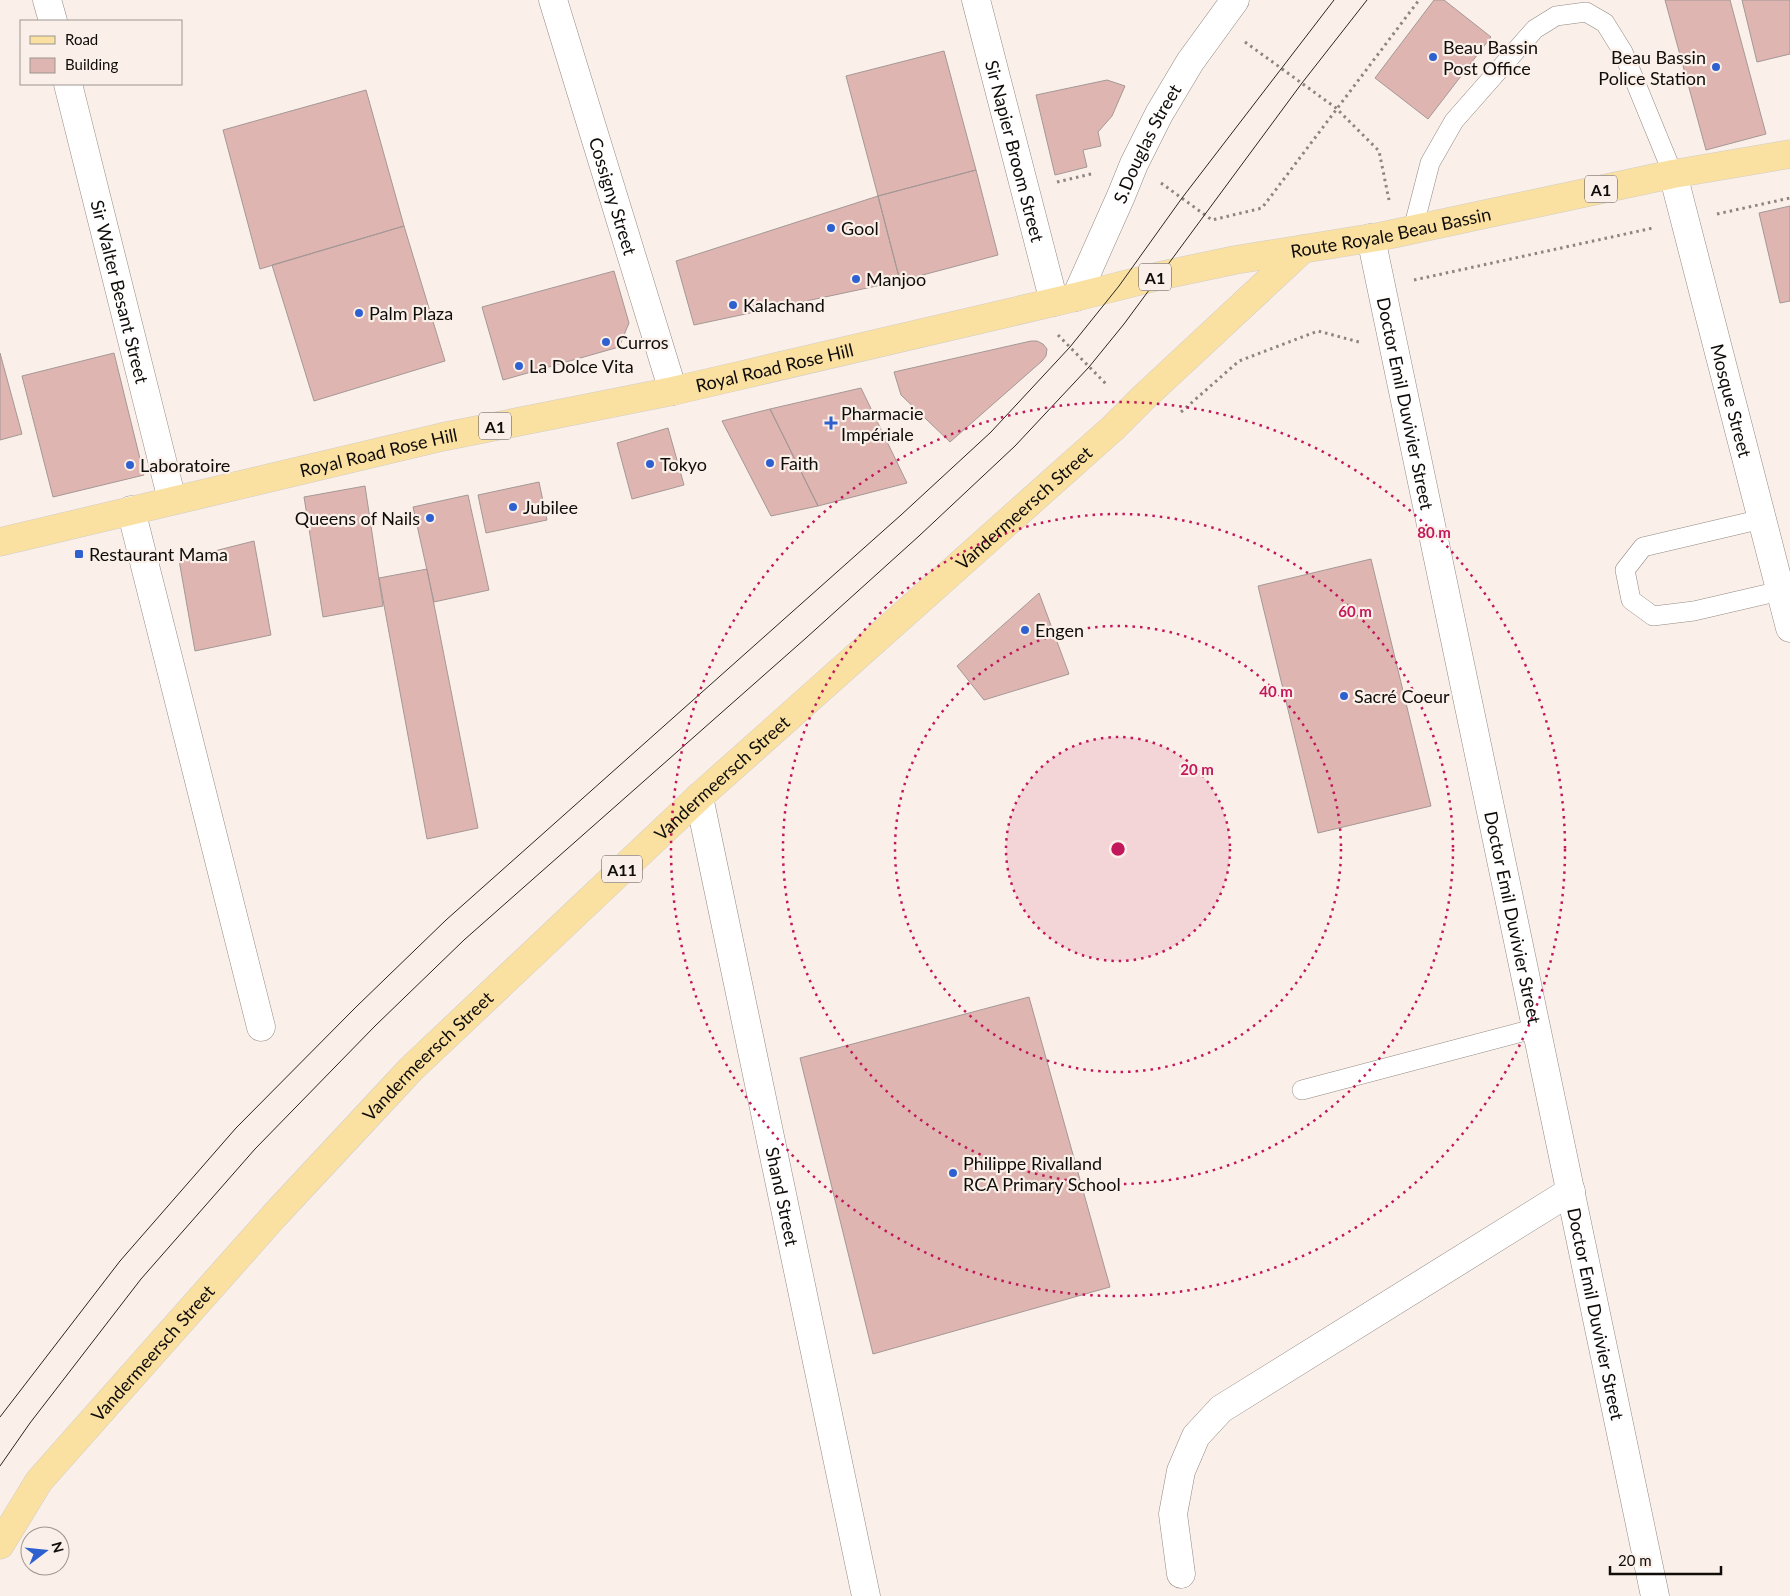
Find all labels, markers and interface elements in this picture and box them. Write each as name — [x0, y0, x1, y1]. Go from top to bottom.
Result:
legend — [20, 20, 182, 85]
text: Road — [65, 30, 98, 48]
place label: Beau Bassin Post Office — [1443, 36, 1538, 79]
place label: Beau Bassin Police Station — [1598, 46, 1706, 89]
marker: Beau Bassin Post Office — [1427, 51, 1439, 63]
text: Building — [65, 55, 118, 73]
street label: Sir Napier Broom Street — [981, 58, 1049, 245]
marker: Beau Bassin Police Station — [1710, 61, 1722, 73]
street label: S.Douglas Street — [1108, 79, 1186, 207]
street label: Cossigny Street — [585, 134, 642, 258]
road number: A1 — [1585, 175, 1617, 202]
street label: Sir Walter Besant Street — [86, 198, 154, 386]
street label: Route Royale Beau Bassin — [1289, 202, 1493, 262]
place label: Gool — [841, 217, 879, 239]
marker: Gool — [825, 222, 837, 234]
road number: A1 — [1139, 264, 1171, 290]
place label: Manjoo — [866, 268, 926, 290]
marker: Manjoo — [850, 273, 862, 285]
place label: Kalachand — [743, 294, 825, 316]
street label: Doctor Emil Duvivier Street — [1373, 295, 1439, 512]
marker: Kalachand — [727, 299, 739, 311]
place label: Palm Plaza — [369, 302, 453, 324]
marker: Palm Plaza — [353, 307, 365, 319]
place label: Curros — [616, 331, 669, 353]
marker: Curros — [600, 336, 612, 348]
street label: Royal Road Rose Hill — [693, 338, 856, 396]
street label: Mosque Street — [1706, 342, 1757, 460]
place label: La Dolce Vita — [529, 355, 634, 377]
marker: La Dolce Vita — [513, 360, 525, 372]
place label: Pharmacie Impériale — [841, 402, 923, 445]
road number: A1 — [479, 412, 511, 440]
marker: Pharmacie Impériale — [825, 417, 837, 429]
street label: Royal Road Rose Hill — [297, 423, 459, 481]
street label: Vandermeersch Street — [951, 441, 1097, 574]
place label: Faith — [780, 452, 819, 474]
place label: Tokyo — [660, 453, 707, 475]
place label: Laboratoire — [140, 454, 230, 476]
marker: Faith — [764, 457, 776, 469]
marker: Tokyo — [644, 458, 656, 470]
marker: Laboratoire — [124, 459, 136, 471]
place label: Jubilee — [523, 496, 578, 518]
marker: Jubilee — [507, 501, 519, 513]
place label: Queens of Nails — [295, 507, 420, 529]
marker: Queens of Nails — [424, 512, 436, 524]
text: 80 m — [1417, 523, 1451, 541]
place label: Restaurant Mama — [89, 543, 228, 565]
marker: Restaurant Mama — [73, 548, 85, 560]
text: 60 m — [1338, 602, 1372, 620]
place label: Engen — [1035, 619, 1084, 641]
marker: Engen — [1019, 624, 1031, 636]
text: 40 m — [1259, 682, 1293, 700]
place label: Sacré Coeur — [1354, 685, 1450, 707]
marker: Sacré Coeur — [1338, 690, 1350, 702]
street label: Vandermeersch Street — [650, 710, 794, 845]
text: 20 m — [1180, 760, 1214, 778]
street label: Doctor Emil Duvivier Street — [1480, 809, 1546, 1026]
centre of rings — [1109, 840, 1127, 858]
road number: A11 — [602, 856, 642, 882]
street label: Vandermeersch Street — [358, 986, 498, 1125]
street label: Shand Street — [761, 1145, 804, 1248]
place label: Philippe Rivalland RCA Primary School — [963, 1152, 1121, 1195]
marker: Philippe Rivalland RCA Primary School — [947, 1167, 959, 1179]
street label: Doctor Emil Duvivier Street — [1563, 1205, 1629, 1423]
street label: Vandermeersch Street — [86, 1280, 219, 1426]
north arrow — [20, 1526, 70, 1576]
text: N — [48, 1540, 68, 1555]
scale bar — [1610, 1544, 1721, 1576]
text: 20 m — [1618, 1551, 1652, 1569]

